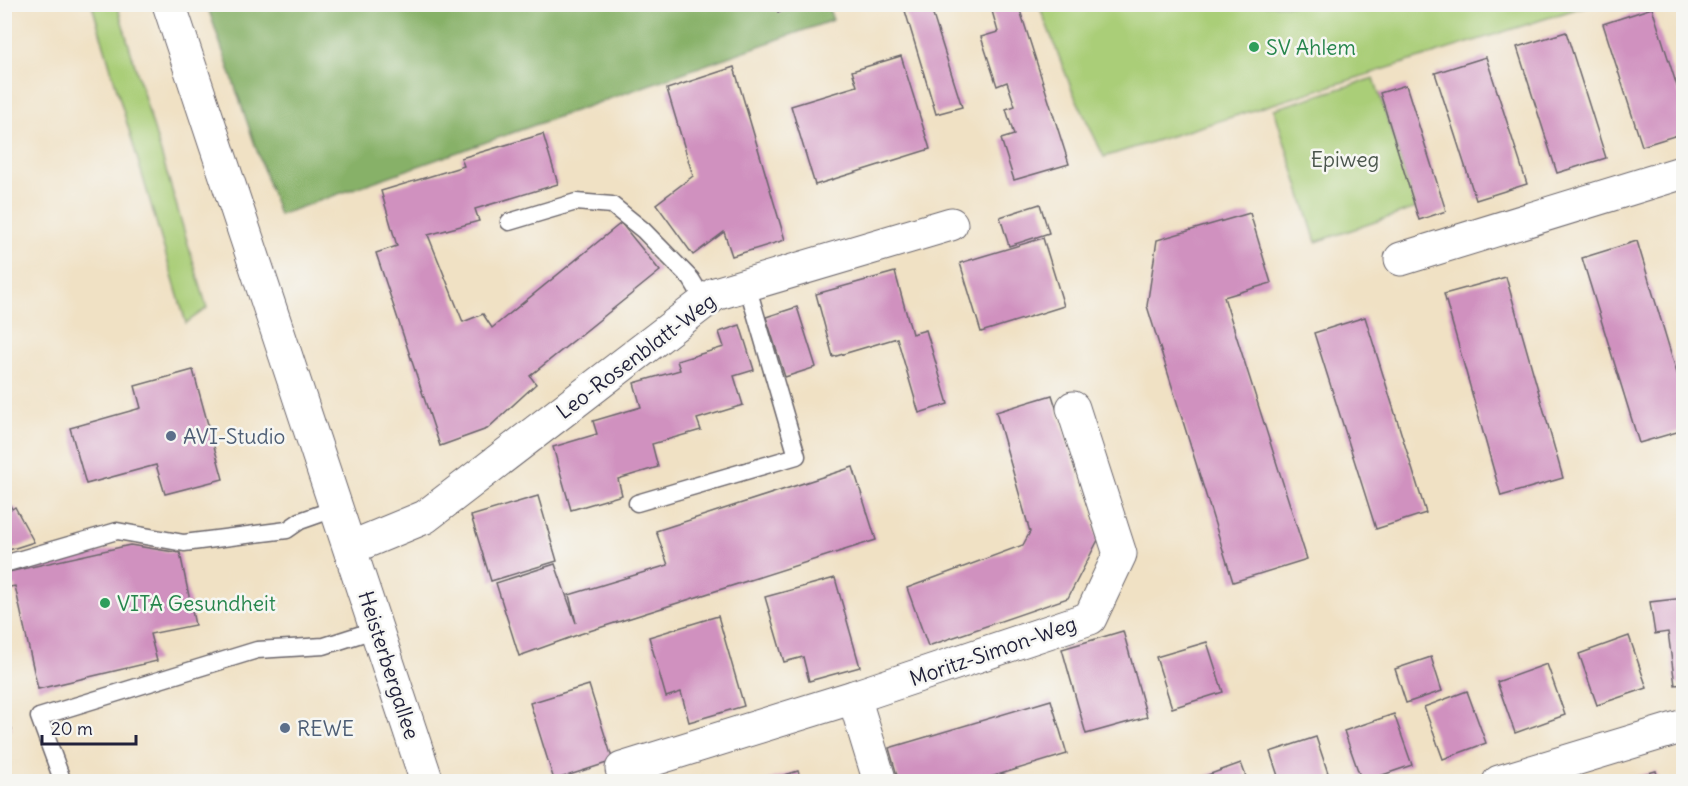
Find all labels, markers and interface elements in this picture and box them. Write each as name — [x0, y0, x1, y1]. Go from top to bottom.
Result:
place label: SV Ahlem — [1266, 34, 1356, 61]
marker: SV Ahlem — [1247, 40, 1261, 54]
park label: Epiweg — [1311, 146, 1379, 173]
street label: Leo-Rosenblatt-Weg — [551, 287, 721, 425]
place label: AVI-Studio — [183, 423, 285, 450]
marker: AVI-Studio — [164, 429, 178, 443]
street label: Heisterbergallee — [352, 587, 426, 743]
place label: VITA Gesundheit — [117, 590, 276, 617]
marker: VITA Gesundheit — [98, 596, 112, 610]
street label: Moritz-Simon-Weg — [906, 610, 1080, 692]
scale bar — [42, 708, 136, 746]
place label: REWE — [297, 715, 354, 742]
text: 20 m — [51, 717, 93, 740]
marker: REWE — [278, 721, 292, 735]

